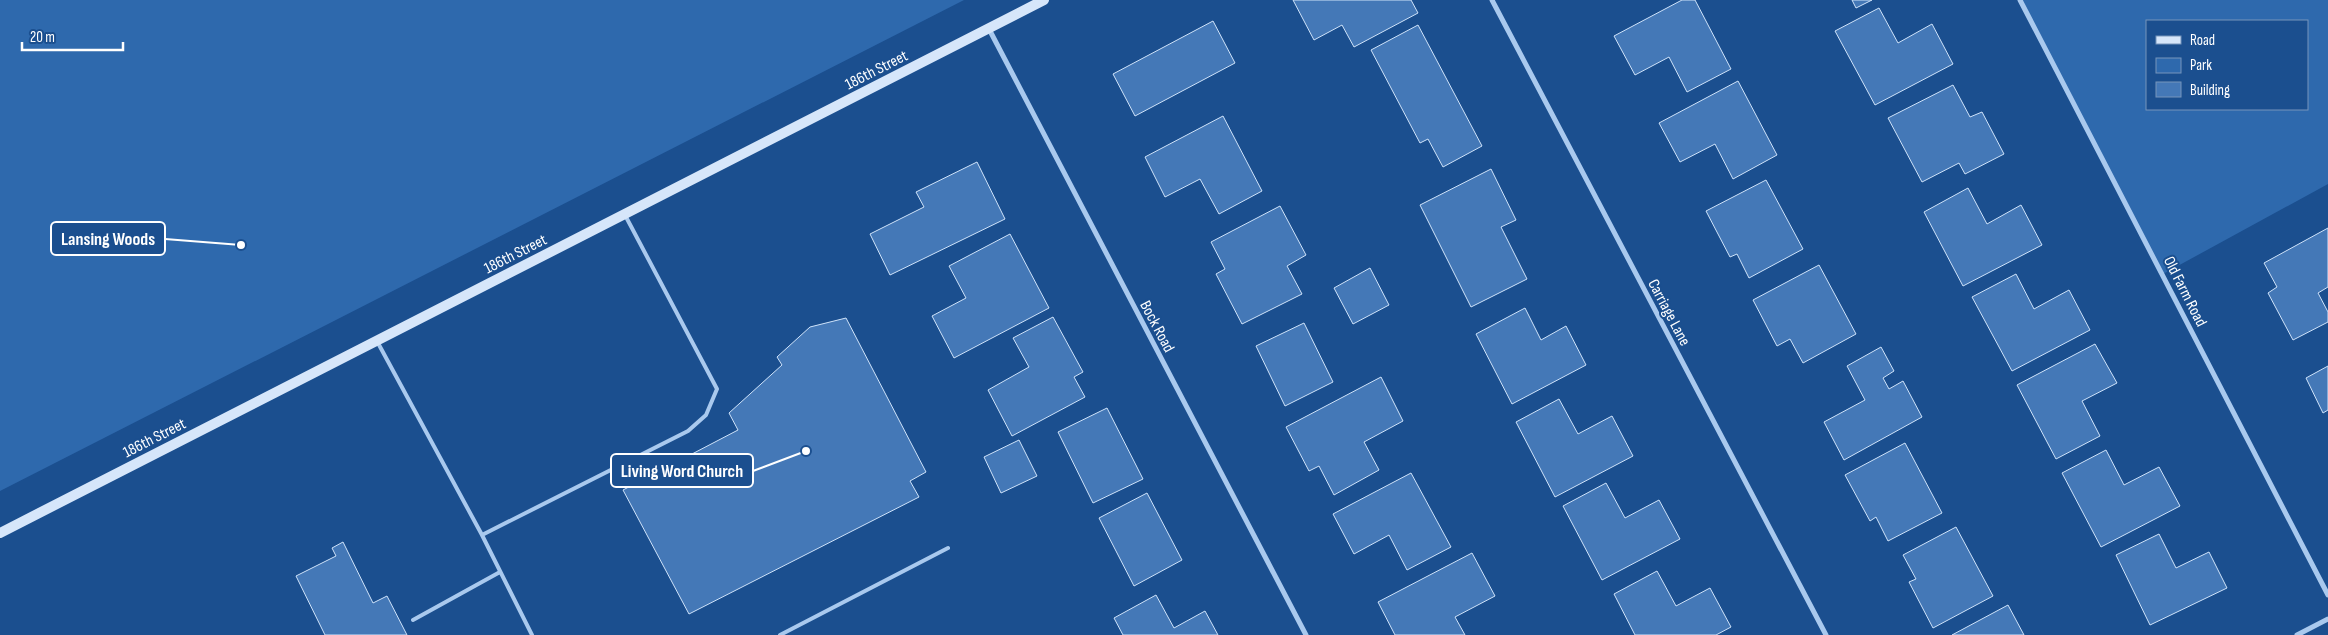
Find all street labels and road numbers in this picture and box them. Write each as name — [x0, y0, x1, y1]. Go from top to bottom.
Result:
street label: 186th Street — [842, 46, 911, 94]
street label: 186th Street — [481, 230, 550, 278]
street label: Old Farm Road — [2159, 253, 2210, 330]
street label: Carriage Lane — [1643, 276, 1694, 349]
street label: Bock Road — [1135, 298, 1178, 356]
street label: 186th Street — [120, 414, 189, 462]

